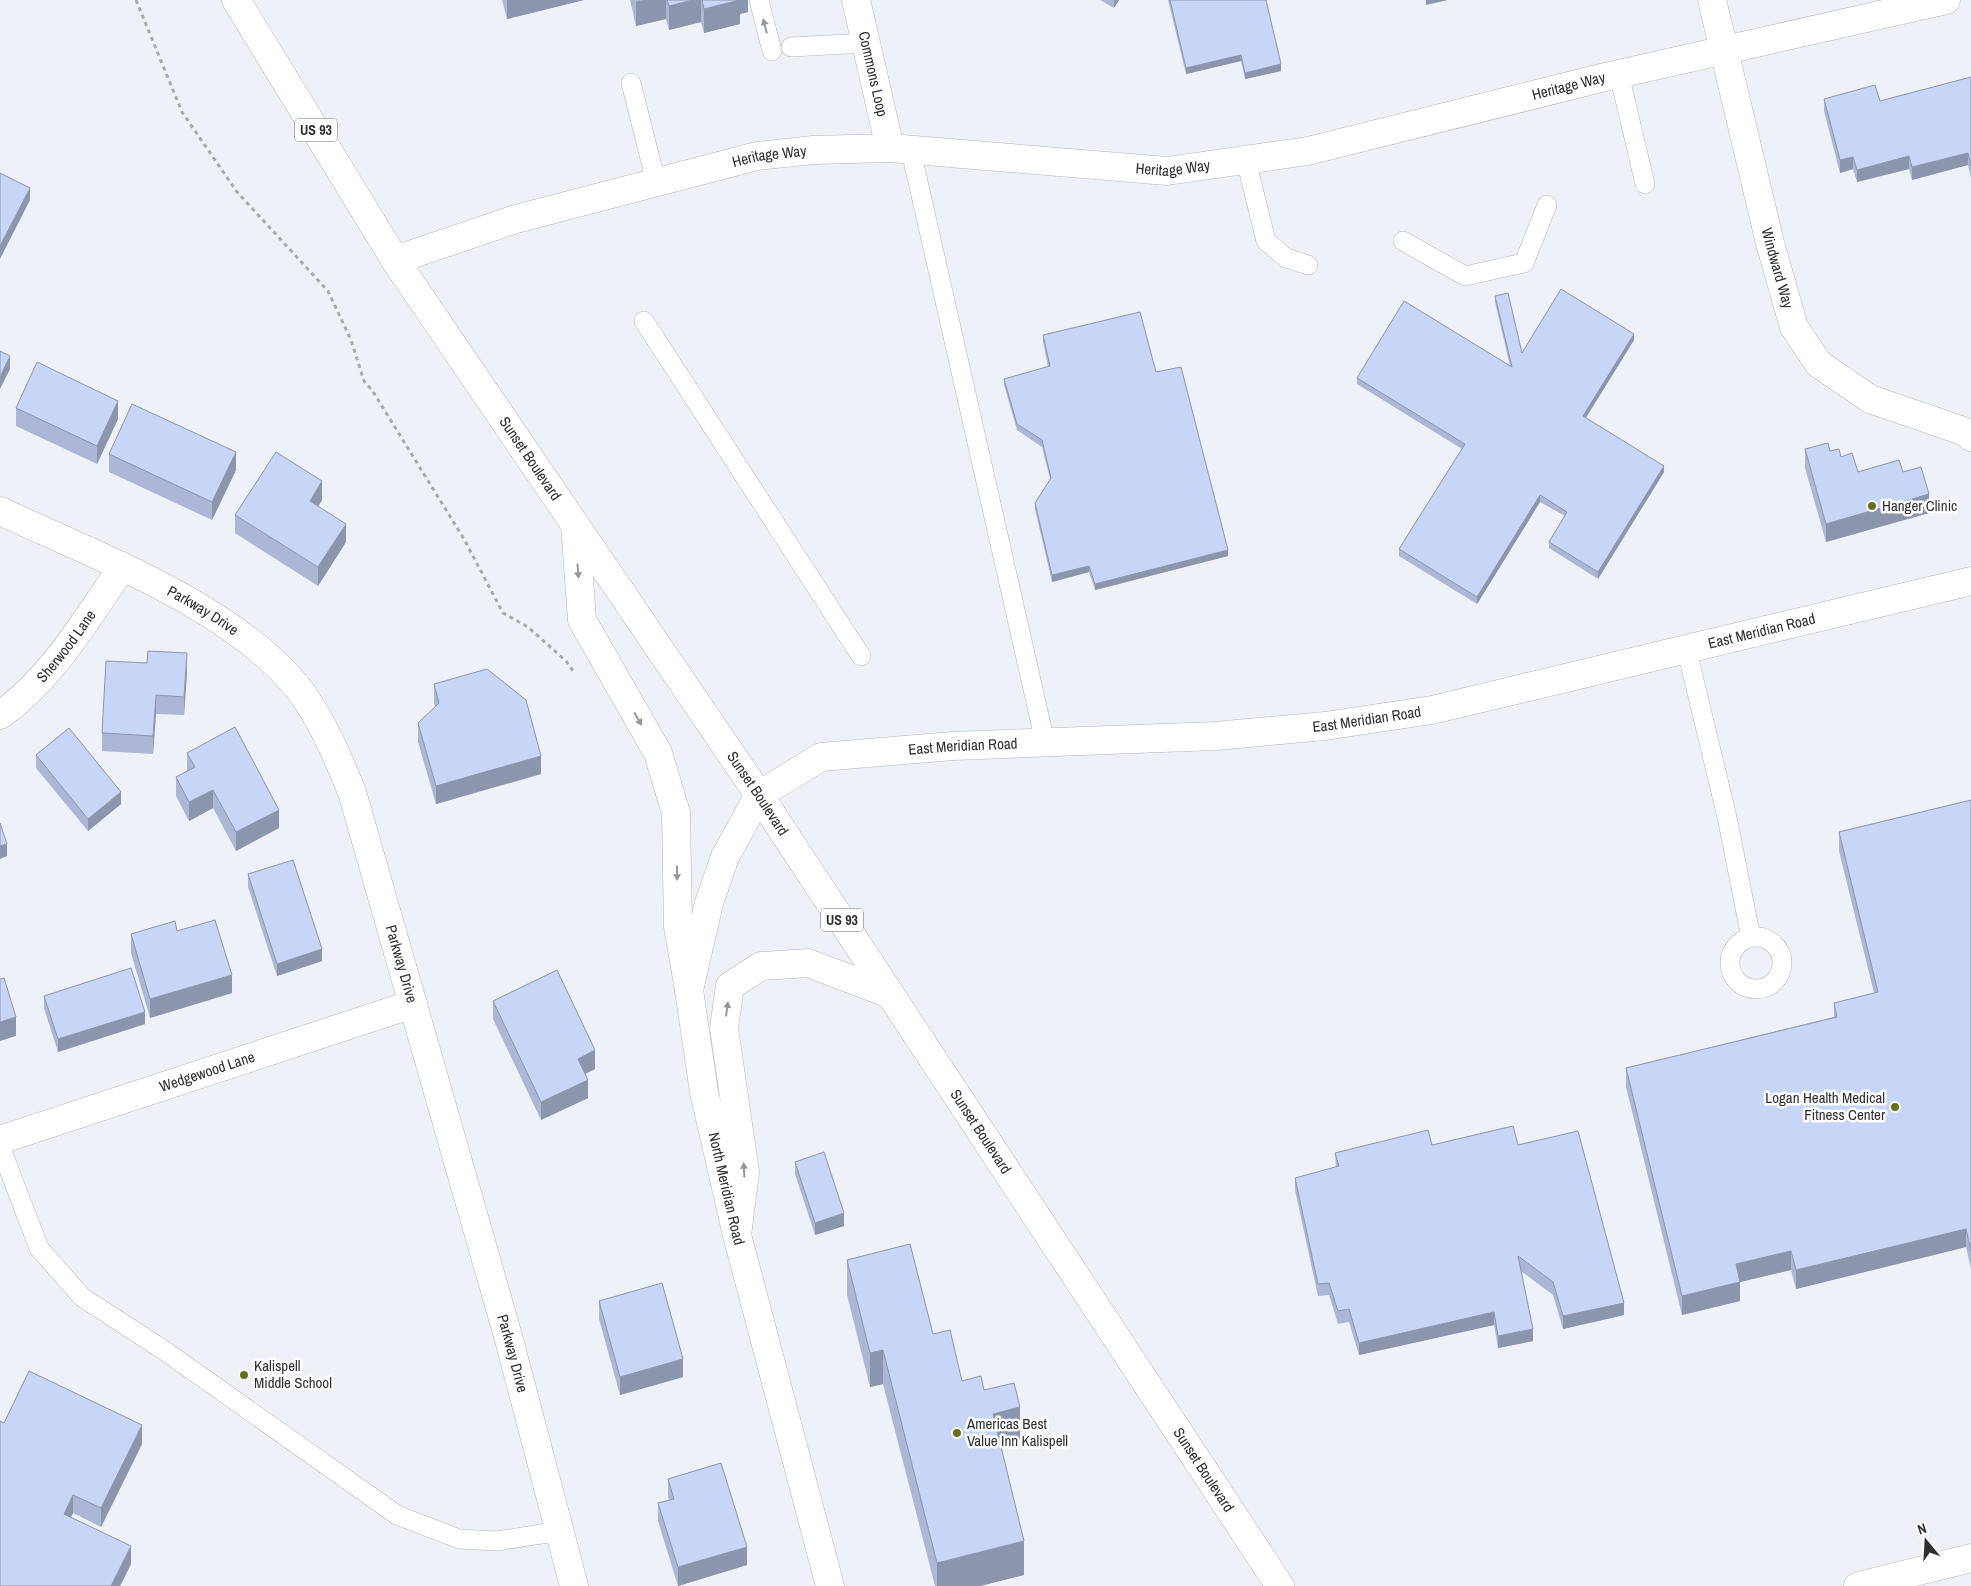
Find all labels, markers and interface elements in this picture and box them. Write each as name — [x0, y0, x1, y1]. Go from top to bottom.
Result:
one-way arrow — [761, 18, 769, 33]
street label: Commons Loop — [854, 29, 893, 119]
street label: Heritage Way — [1530, 66, 1608, 105]
road number: US 93 — [295, 118, 337, 142]
street label: Heritage Way — [730, 140, 808, 172]
street label: Heritage Way — [1135, 154, 1212, 181]
street label: Windward Way — [1757, 226, 1799, 312]
street label: Sunset Boulevard — [495, 412, 567, 504]
place label: Hanger Clinic — [1882, 495, 1957, 516]
marker: Hanger Clinic — [1866, 500, 1878, 512]
one-way arrow — [574, 564, 582, 580]
street label: Parkway Drive — [164, 580, 243, 640]
street label: Sherwood Lane — [31, 605, 100, 687]
street label: East Meridian Road — [1706, 608, 1817, 654]
street label: East Meridian Road — [1311, 701, 1422, 737]
one-way arrow — [634, 712, 643, 725]
street label: East Meridian Road — [907, 733, 1018, 760]
street label: Sunset Boulevard — [722, 747, 794, 840]
one-way arrow — [673, 865, 681, 881]
road number: US 93 — [821, 908, 863, 932]
street label: Parkway Drive — [381, 922, 423, 1005]
one-way arrow — [723, 1000, 731, 1016]
street label: Wedgewood Lane — [157, 1046, 257, 1097]
street label: Sunset Boulevard — [946, 1085, 1017, 1178]
place label: Logan Health Medical Fitness Center — [1765, 1087, 1885, 1125]
marker: Logan Health Medical Fitness Center — [1889, 1101, 1901, 1113]
street label: North Meridian Road — [704, 1130, 750, 1247]
one-way arrow — [740, 1161, 748, 1177]
street label: Parkway Drive — [492, 1312, 533, 1395]
place label: Kalispell Middle School — [254, 1355, 332, 1393]
marker: Kalispell Middle School — [238, 1369, 250, 1381]
place label: Americas Best Value Inn Kalispell — [966, 1413, 1068, 1451]
street label: Sunset Boulevard — [1168, 1423, 1239, 1516]
marker: Americas Best Value Inn Kalispell — [951, 1427, 963, 1439]
north arrow — [1901, 1516, 1951, 1566]
text: N — [1915, 1519, 1929, 1538]

